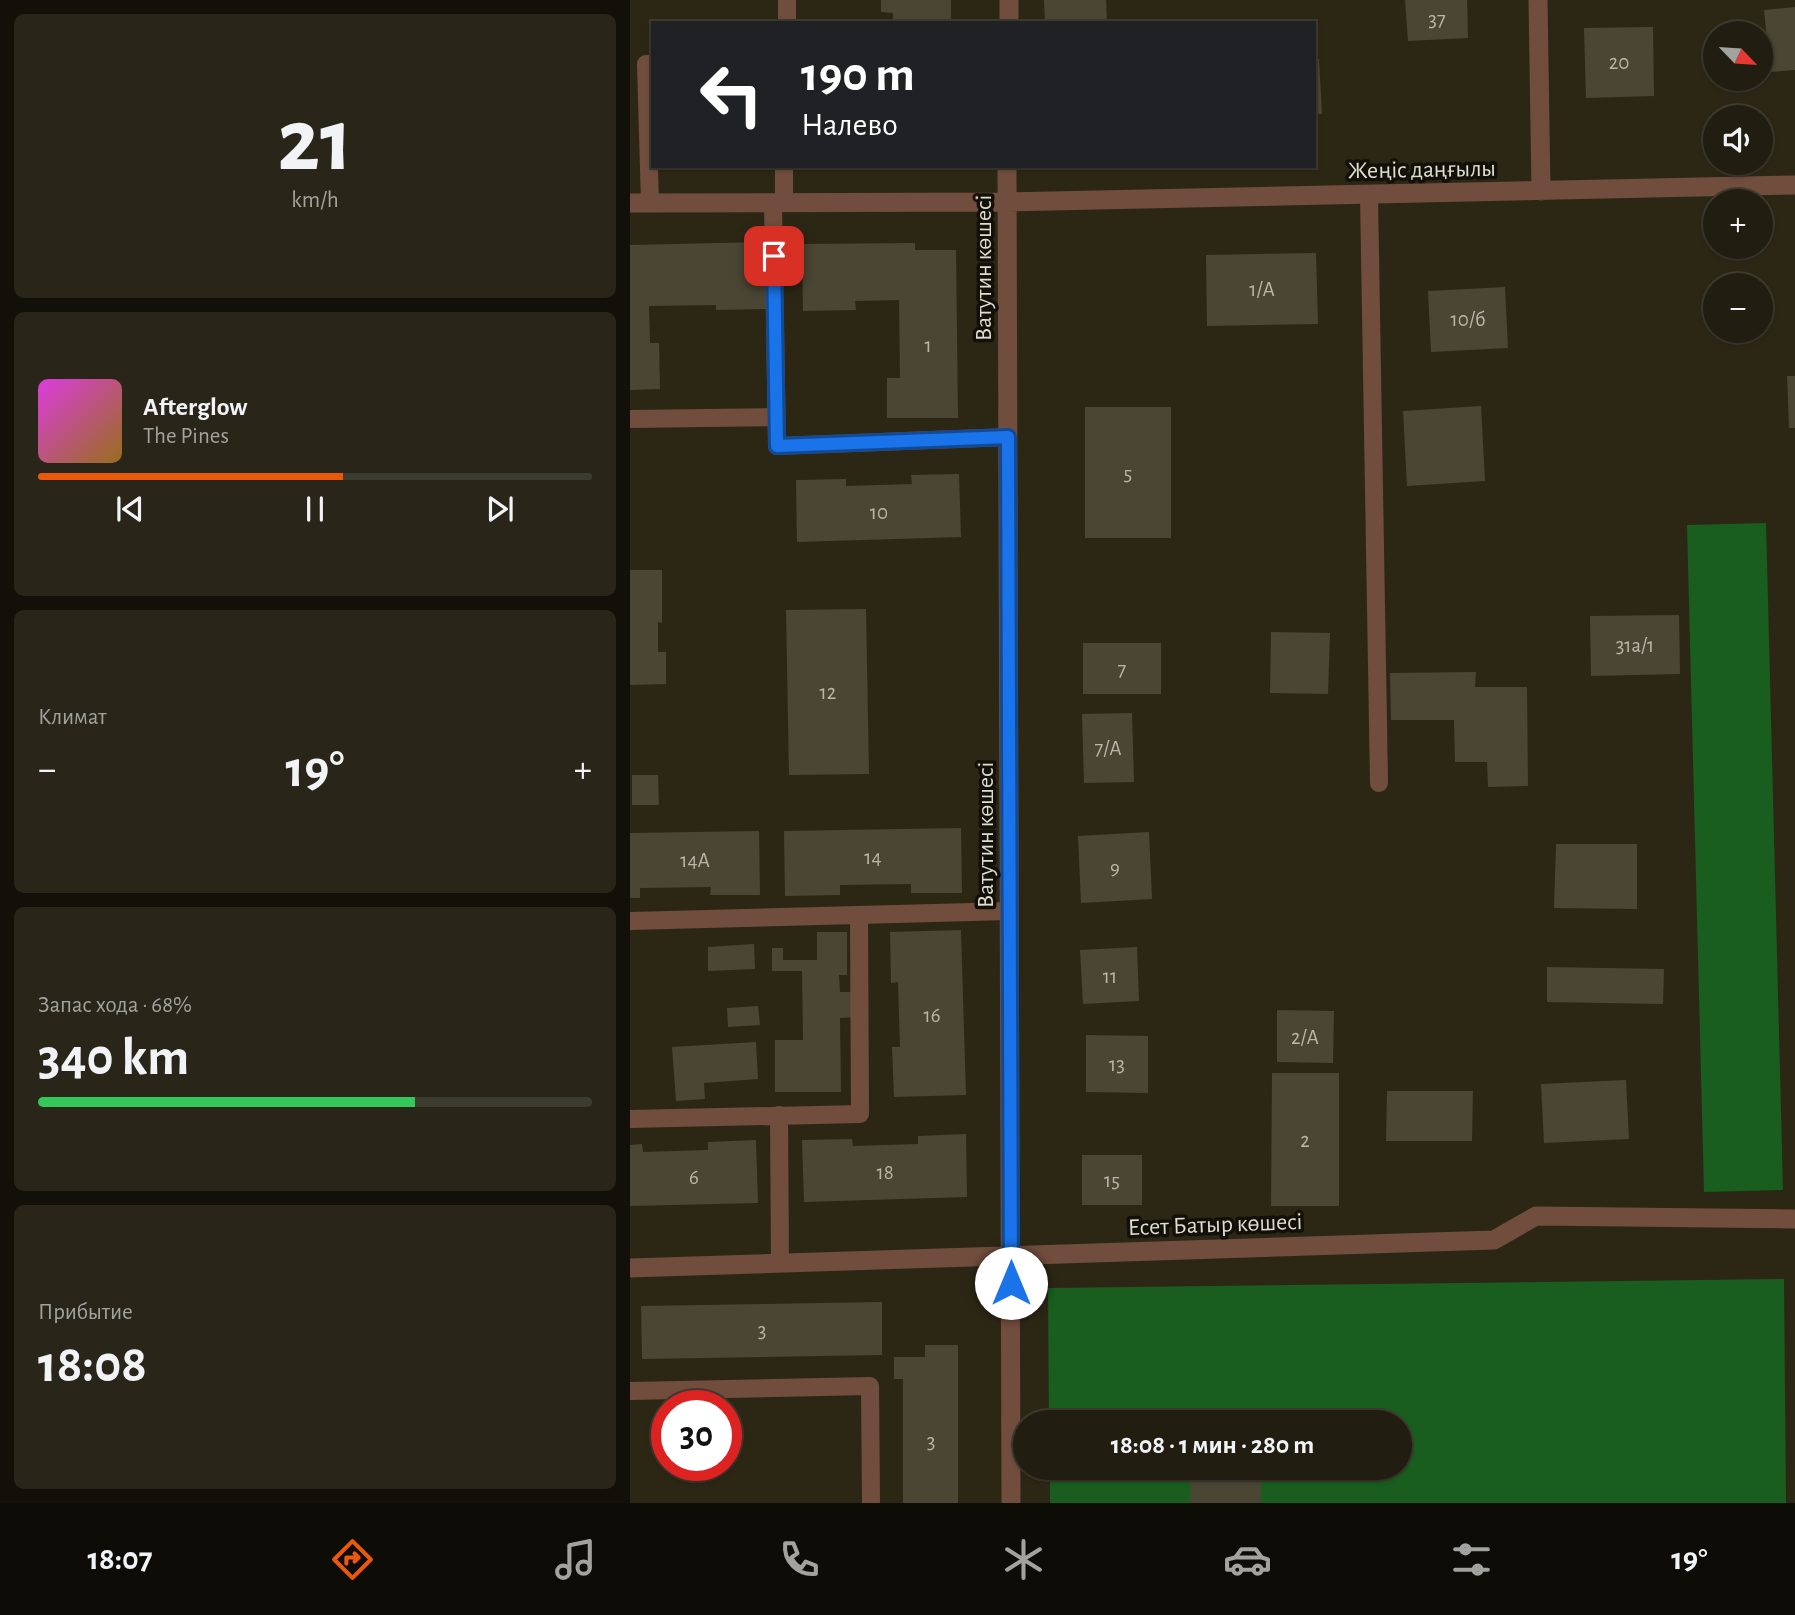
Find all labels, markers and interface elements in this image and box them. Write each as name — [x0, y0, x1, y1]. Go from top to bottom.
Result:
house number: 37 — [1428, 9, 1446, 30]
north arrow — [1703, 21, 1773, 91]
map controls — [1703, 21, 1773, 343]
icon: left — [686, 49, 777, 140]
text: 190 m — [801, 51, 915, 100]
house number: 20 — [1609, 52, 1629, 73]
text: 21 — [277, 96, 353, 187]
button: sound — [1703, 105, 1773, 175]
text: Налево — [801, 109, 898, 141]
street label: Жеңіс даңғылы — [1348, 157, 1496, 183]
text: km/h — [291, 189, 339, 212]
button: + — [1703, 189, 1773, 259]
street label: Ватутин көшесі — [972, 195, 996, 341]
pin — [744, 226, 804, 286]
icon: arrive — [755, 237, 793, 275]
button: − — [1703, 273, 1773, 343]
house number: 1/А — [1249, 279, 1275, 300]
house number: 10/б — [1451, 309, 1485, 330]
house number: 1 — [924, 335, 932, 356]
text: Afterglow — [143, 394, 247, 420]
text: The Pines — [143, 425, 229, 448]
house number: 5 — [1124, 463, 1132, 484]
icon: previous — [111, 490, 149, 528]
icon: pause — [296, 490, 334, 528]
icon: next — [481, 490, 519, 528]
house number: 10 — [870, 502, 888, 523]
house number: 31а/1 — [1616, 635, 1654, 656]
house number: 7 — [1118, 659, 1127, 680]
house number: 12 — [820, 682, 836, 703]
text: Климат — [38, 706, 107, 729]
house number: 7/А — [1094, 738, 1122, 759]
text: 19° — [285, 744, 345, 796]
text: − — [38, 751, 56, 789]
text: + — [574, 751, 592, 789]
street label: Ватутин көшесі — [974, 762, 998, 908]
house number: 14 — [864, 847, 882, 868]
house number: 14А — [680, 850, 710, 871]
house number: 9 — [1110, 857, 1120, 878]
house number: 11 — [1103, 966, 1117, 987]
text: Запас хода · 68% — [38, 994, 192, 1017]
house number: 16 — [923, 1005, 941, 1026]
house number: 2/А — [1291, 1027, 1319, 1048]
text: 340 km — [38, 1032, 189, 1084]
house number: 13 — [1109, 1054, 1125, 1075]
house number: 2 — [1300, 1130, 1310, 1151]
house number: 18 — [876, 1162, 894, 1183]
house number: 6 — [689, 1167, 699, 1188]
house number: 15 — [1104, 1170, 1120, 1191]
street label: Есет Батыр көшесі — [1127, 1210, 1303, 1240]
position arrow — [974, 1246, 1048, 1320]
text: Прибытие — [38, 1301, 133, 1324]
house number: 3 — [758, 1320, 766, 1341]
text: 18:08 — [38, 1339, 147, 1391]
speed limit sign: 30 — [651, 1390, 742, 1481]
house number: 3 — [927, 1431, 935, 1452]
text: 18:08 · 1 мин · 280 m — [1111, 1432, 1314, 1458]
icon: directions — [328, 1535, 377, 1584]
icon: music — [551, 1535, 600, 1584]
icon: phone — [775, 1535, 824, 1584]
icon: climate — [999, 1535, 1048, 1584]
icon: car — [1223, 1535, 1272, 1584]
icon: filters — [1447, 1535, 1496, 1584]
text: 18:07 — [87, 1543, 153, 1575]
text: 19° — [1671, 1543, 1708, 1575]

